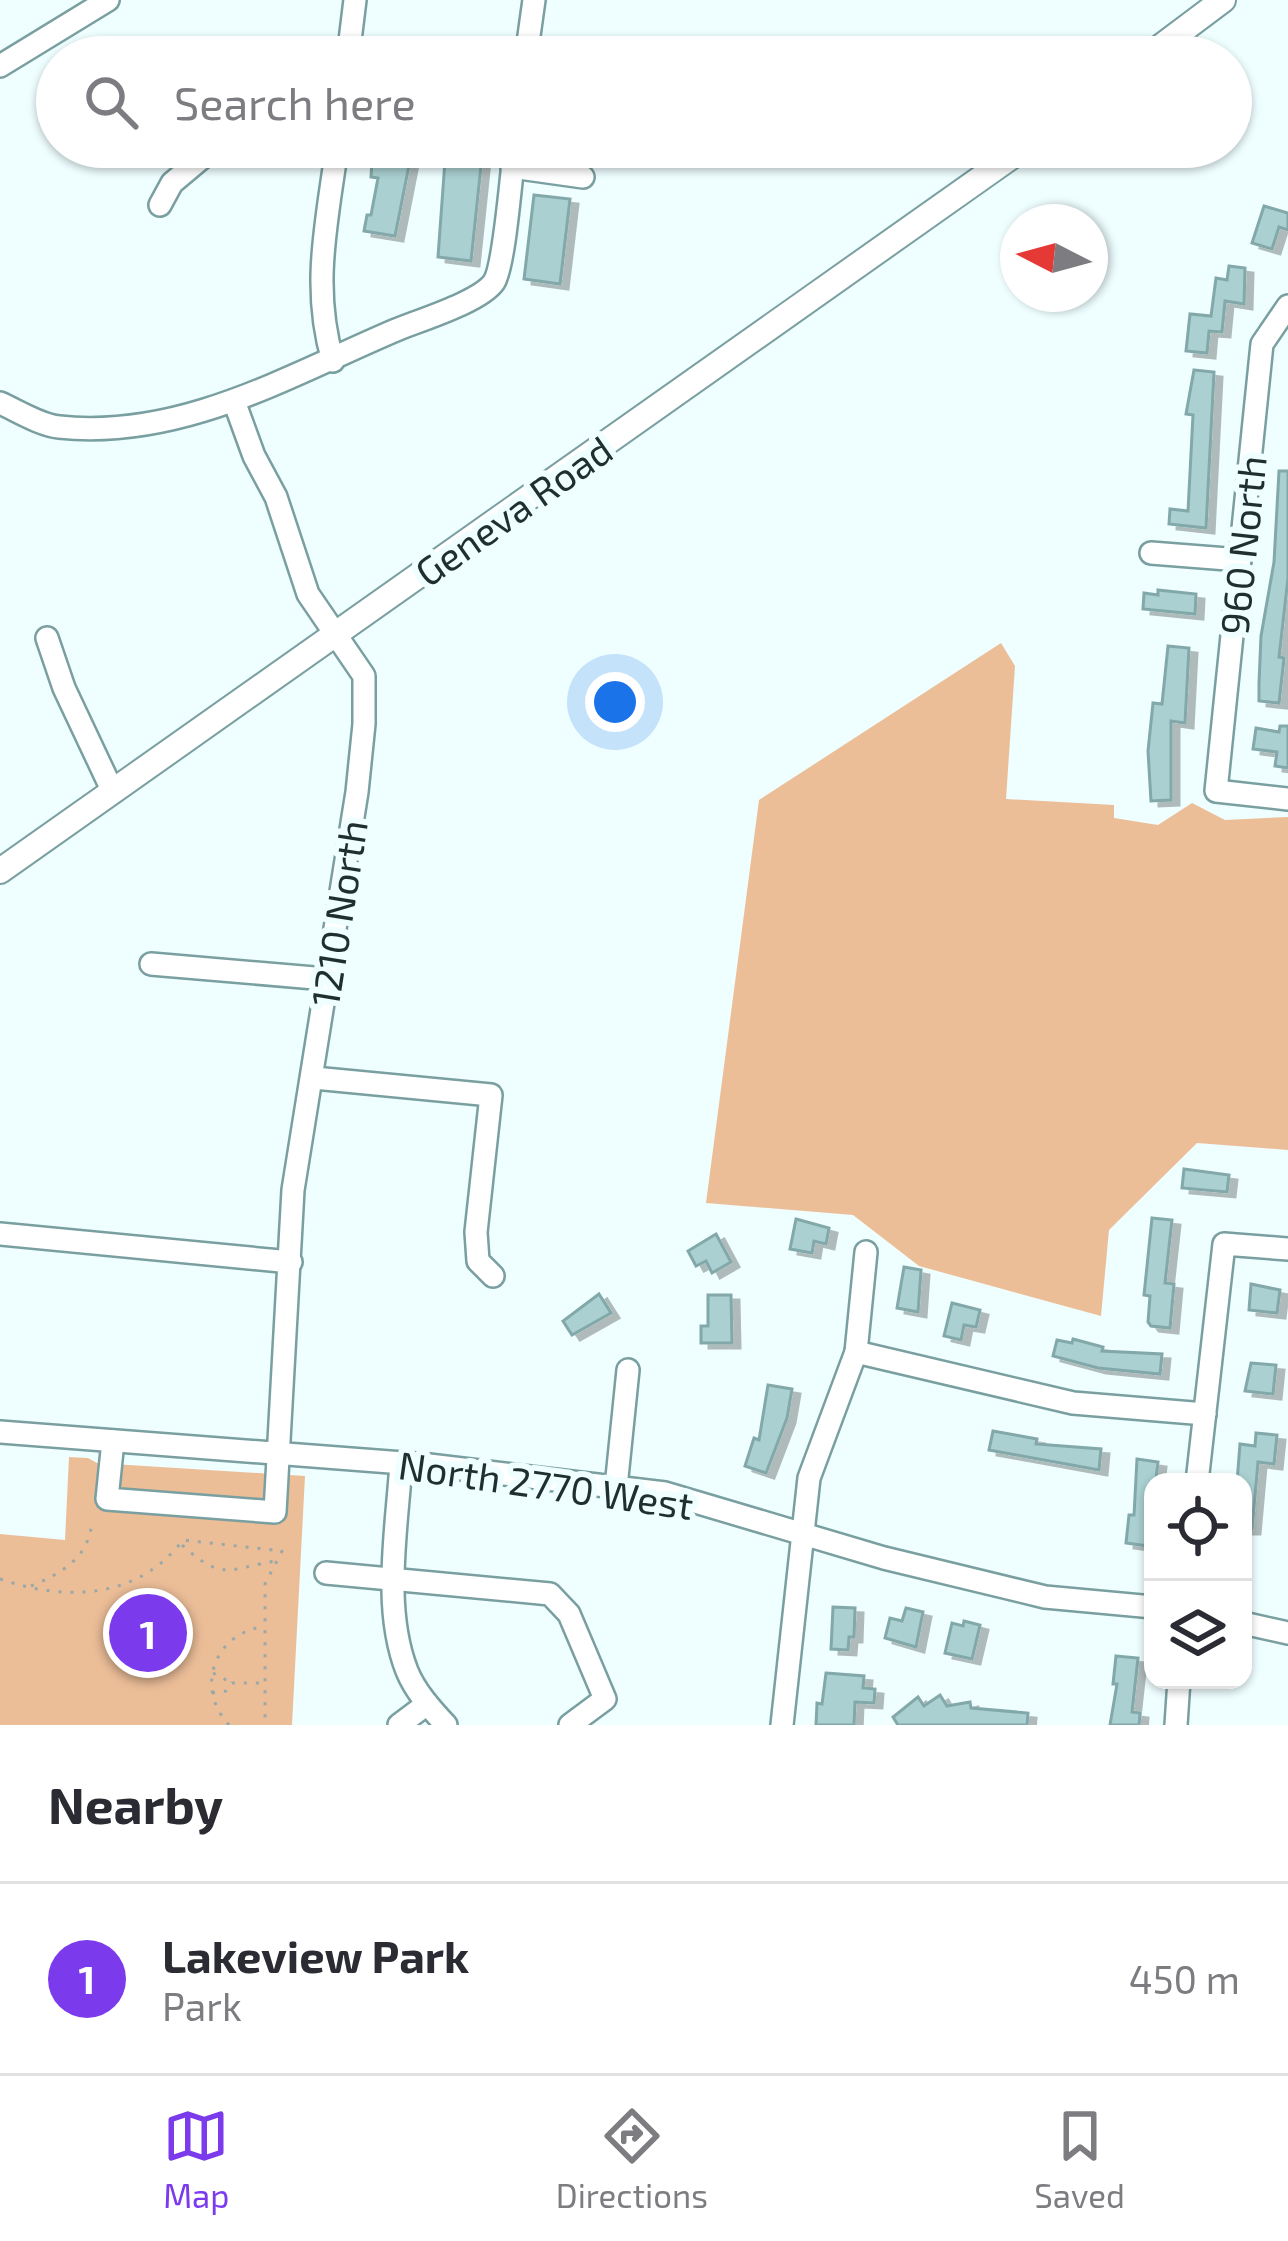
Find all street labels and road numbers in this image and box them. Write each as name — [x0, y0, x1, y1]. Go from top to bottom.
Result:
street label: Geneva Road — [406, 425, 620, 595]
street label: 960 North — [1209, 453, 1275, 637]
street label: 1210 North — [300, 816, 376, 1010]
street label: North 2770 West — [396, 1440, 696, 1528]

